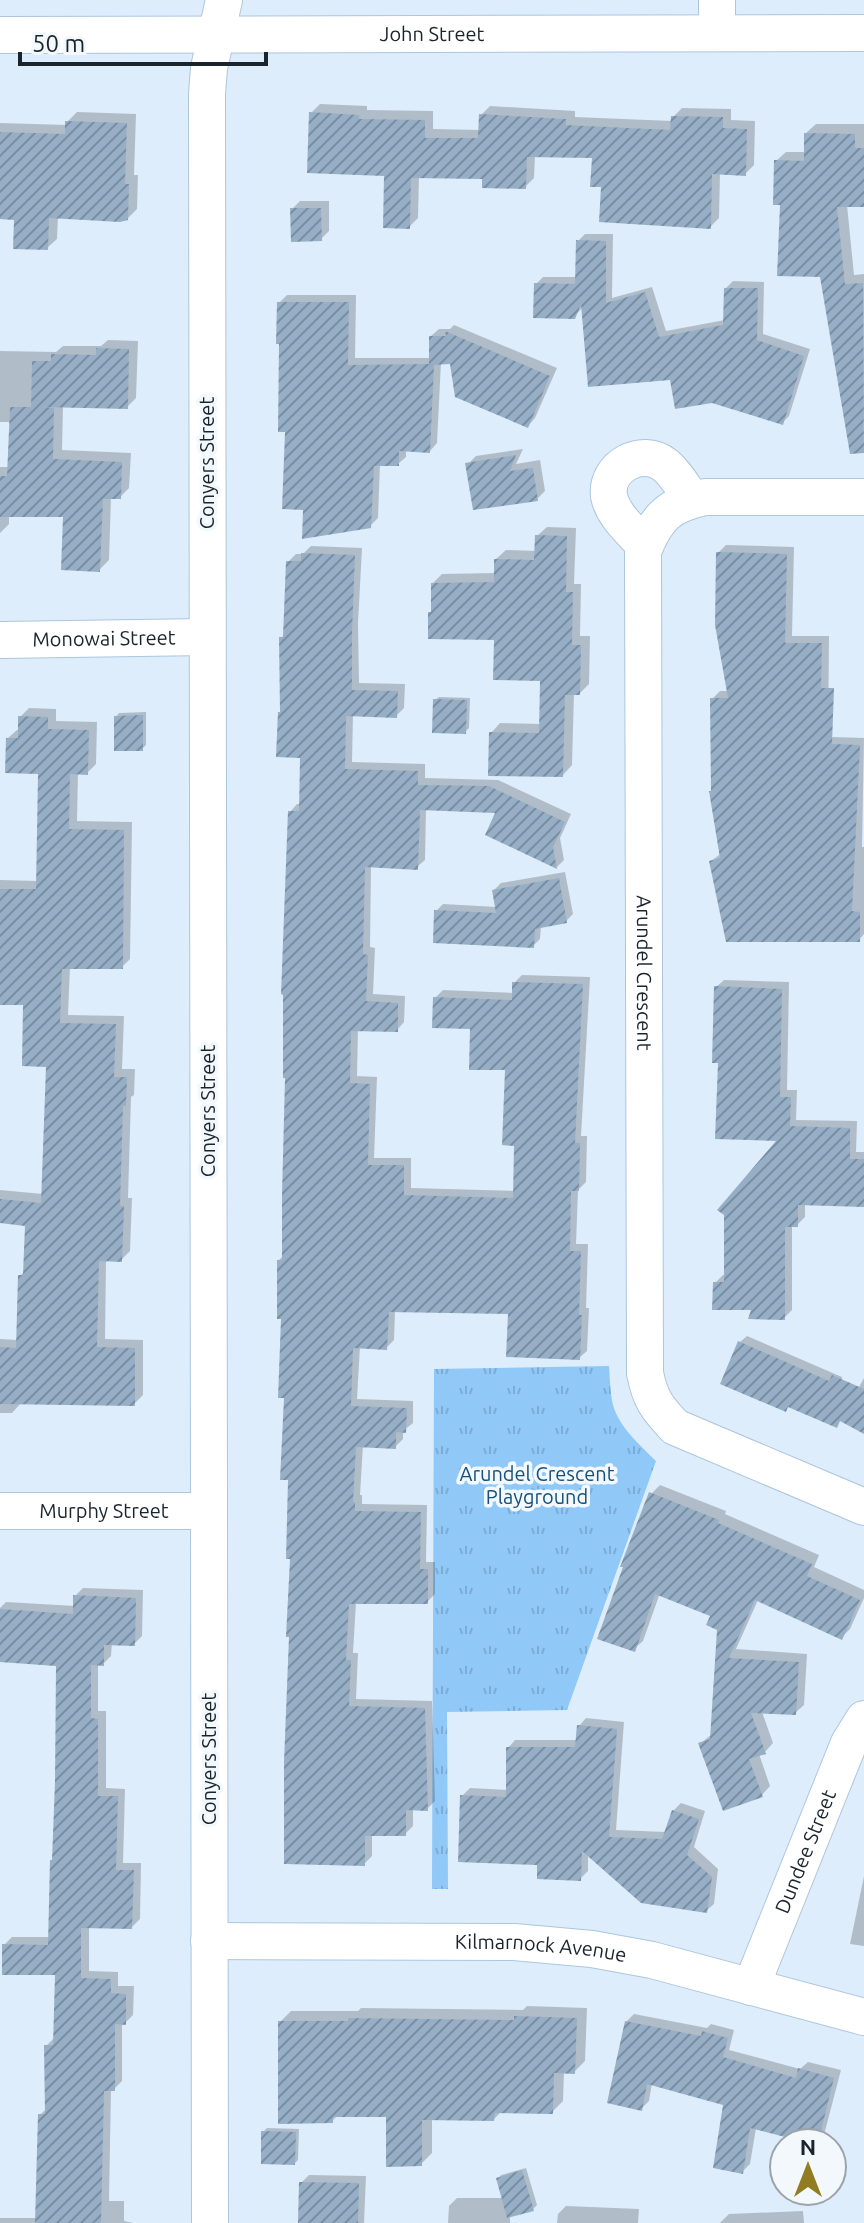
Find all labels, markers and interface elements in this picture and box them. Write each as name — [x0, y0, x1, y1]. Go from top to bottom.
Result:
scale bar — [20, 16, 266, 66]
street label: John Street — [380, 22, 485, 45]
text: 50 m — [32, 30, 85, 57]
street label: Conyers Street — [195, 397, 218, 529]
street label: Monowai Street — [32, 625, 176, 651]
street label: Arundel Crescent — [633, 895, 656, 1051]
street label: Conyers Street — [196, 1045, 219, 1177]
park label: Arundel Crescent Playground — [459, 1462, 615, 1508]
street label: Murphy Street — [39, 1499, 169, 1522]
street label: Conyers Street — [197, 1693, 220, 1825]
street label: Dundee Street — [770, 1786, 840, 1917]
street label: Kilmarnock Avenue — [455, 1930, 628, 1966]
north arrow — [768, 2127, 848, 2207]
text: N — [800, 2134, 816, 2159]

